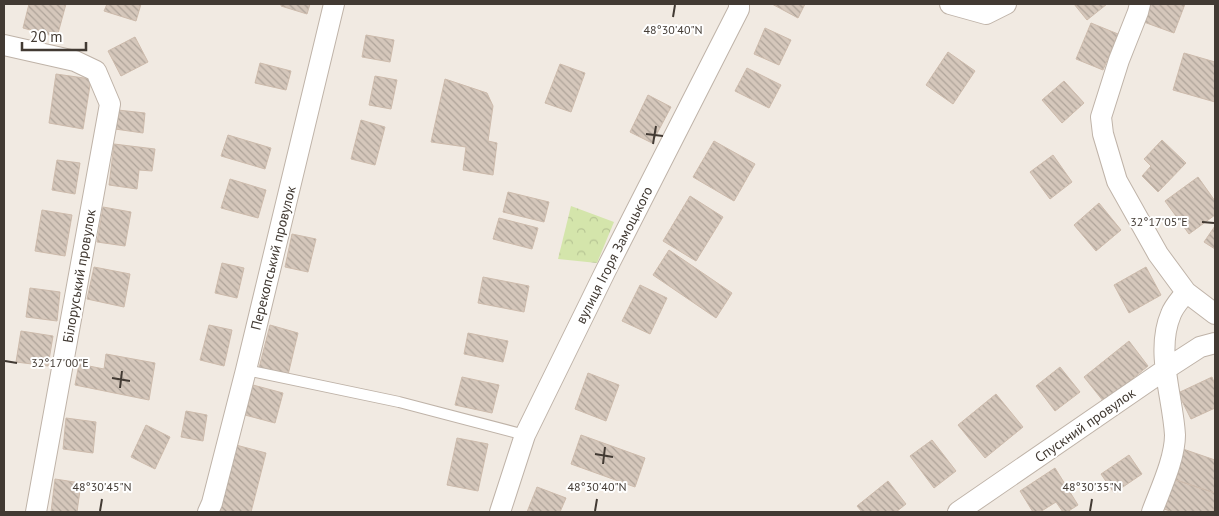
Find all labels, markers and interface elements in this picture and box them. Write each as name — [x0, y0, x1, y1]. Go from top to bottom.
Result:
scale bar — [22, 20, 86, 52]
text: 48°30'40"N — [643, 22, 703, 37]
text: 20 m — [30, 27, 63, 46]
street label: вулиця Ігоря Замоцького — [571, 183, 657, 327]
street label: Перекопський провулок — [246, 184, 300, 332]
street label: Білоруський провулок — [58, 207, 100, 344]
text: 32°17'05"E — [1130, 214, 1188, 229]
text: 32°17'00"E — [31, 355, 89, 370]
street label: Спускний провулок — [1031, 383, 1139, 466]
text: 48°30'45"N — [72, 479, 132, 494]
text: 48°30'40"N — [567, 479, 627, 494]
text: 48°30'35"N — [1062, 479, 1122, 494]

